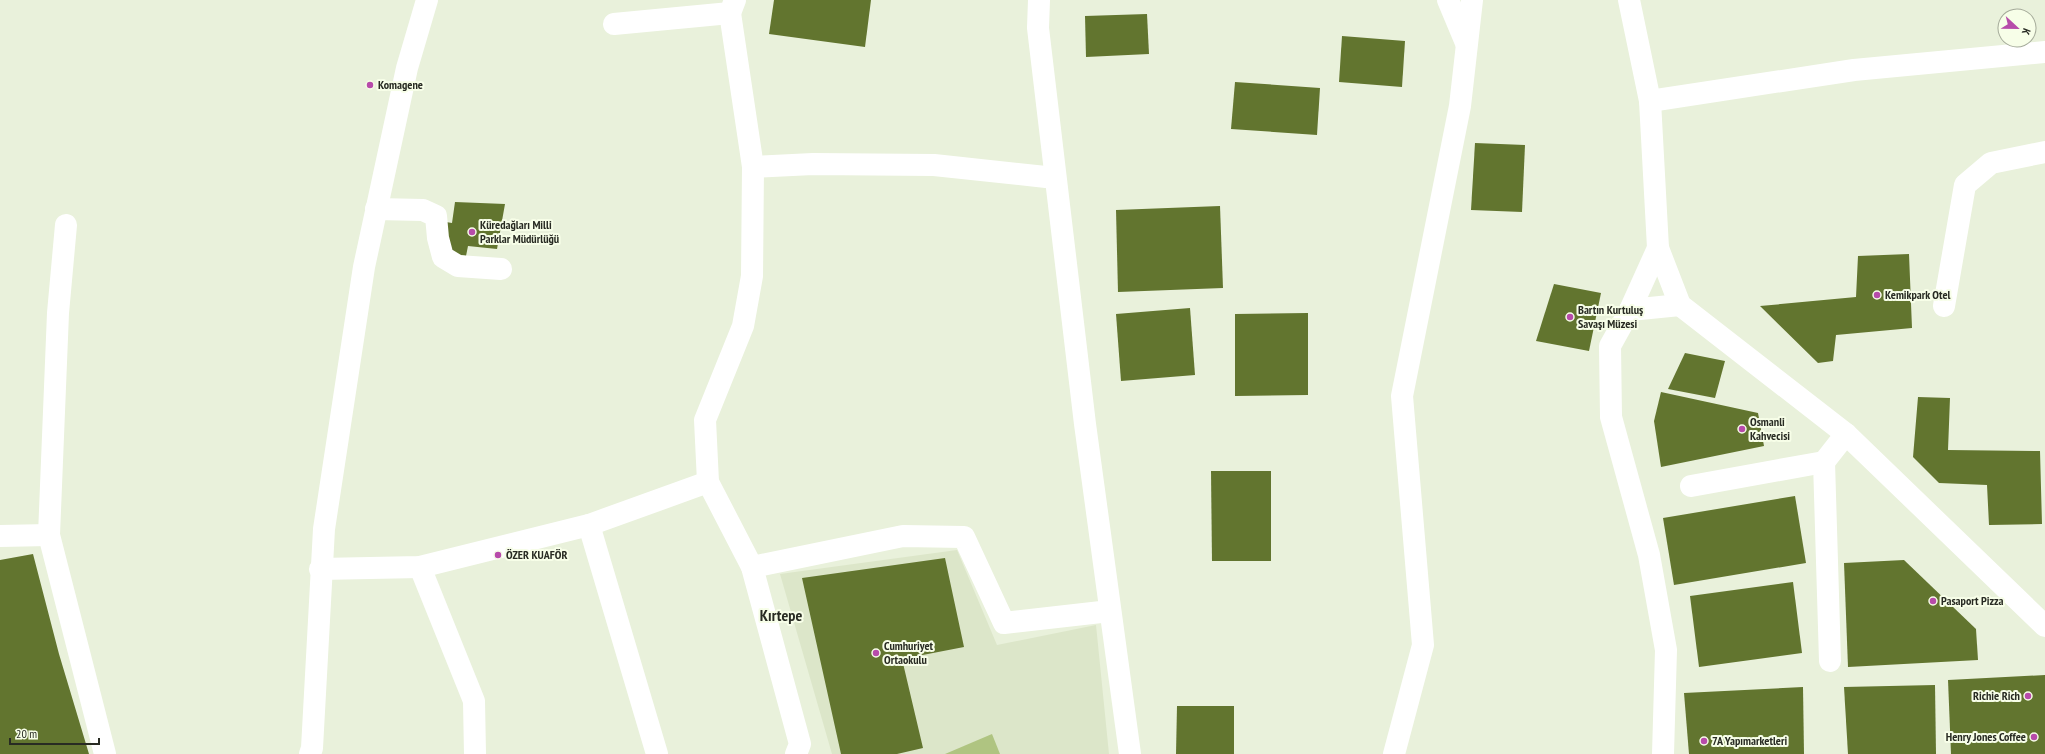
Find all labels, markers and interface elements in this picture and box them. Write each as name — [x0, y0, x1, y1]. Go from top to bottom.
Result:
north arrow — [1997, 8, 2037, 48]
text: K — [2019, 26, 2034, 37]
place label: Komagene — [378, 77, 423, 92]
marker: Komagene — [365, 80, 375, 90]
place label: Küredağları Milli Parklar Müdürlüğü — [480, 217, 559, 246]
marker: Küredağları Milli Parklar Müdürlüğü — [467, 227, 477, 237]
place label: Kemikpark Otel — [1885, 287, 1951, 302]
marker: Kemikpark Otel — [1872, 290, 1882, 300]
place label: Bartın Kurtuluş Savaşı Müzesi — [1578, 302, 1643, 331]
marker: Bartın Kurtuluş Savaşı Müzesi — [1565, 312, 1575, 322]
place label: Osmanli Kahvecisi — [1750, 414, 1790, 443]
marker: Osmanli Kahvecisi — [1737, 424, 1747, 434]
place label: ÖZER KUAFÖR — [506, 547, 568, 562]
marker: ÖZER KUAFÖR — [493, 550, 503, 560]
place label: Pasaport Pizza — [1941, 593, 2004, 608]
marker: Pasaport Pizza — [1928, 596, 1938, 606]
district label: Kırtepe — [760, 605, 802, 625]
place label: Cumhuriyet Ortaokulu — [884, 638, 934, 667]
marker: Cumhuriyet Ortaokulu — [871, 648, 881, 658]
place label: Richie Rich — [1973, 688, 2020, 703]
marker: Richie Rich — [2023, 691, 2033, 701]
scale bar — [10, 720, 99, 746]
text: 20 m — [16, 726, 37, 741]
place label: Henry Jones Coffee — [1946, 729, 2026, 744]
marker: Henry Jones Coffee — [2029, 732, 2039, 742]
place label: 7A Yapımarketleri — [1712, 733, 1787, 748]
marker: 7A Yapımarketleri — [1699, 736, 1709, 746]

